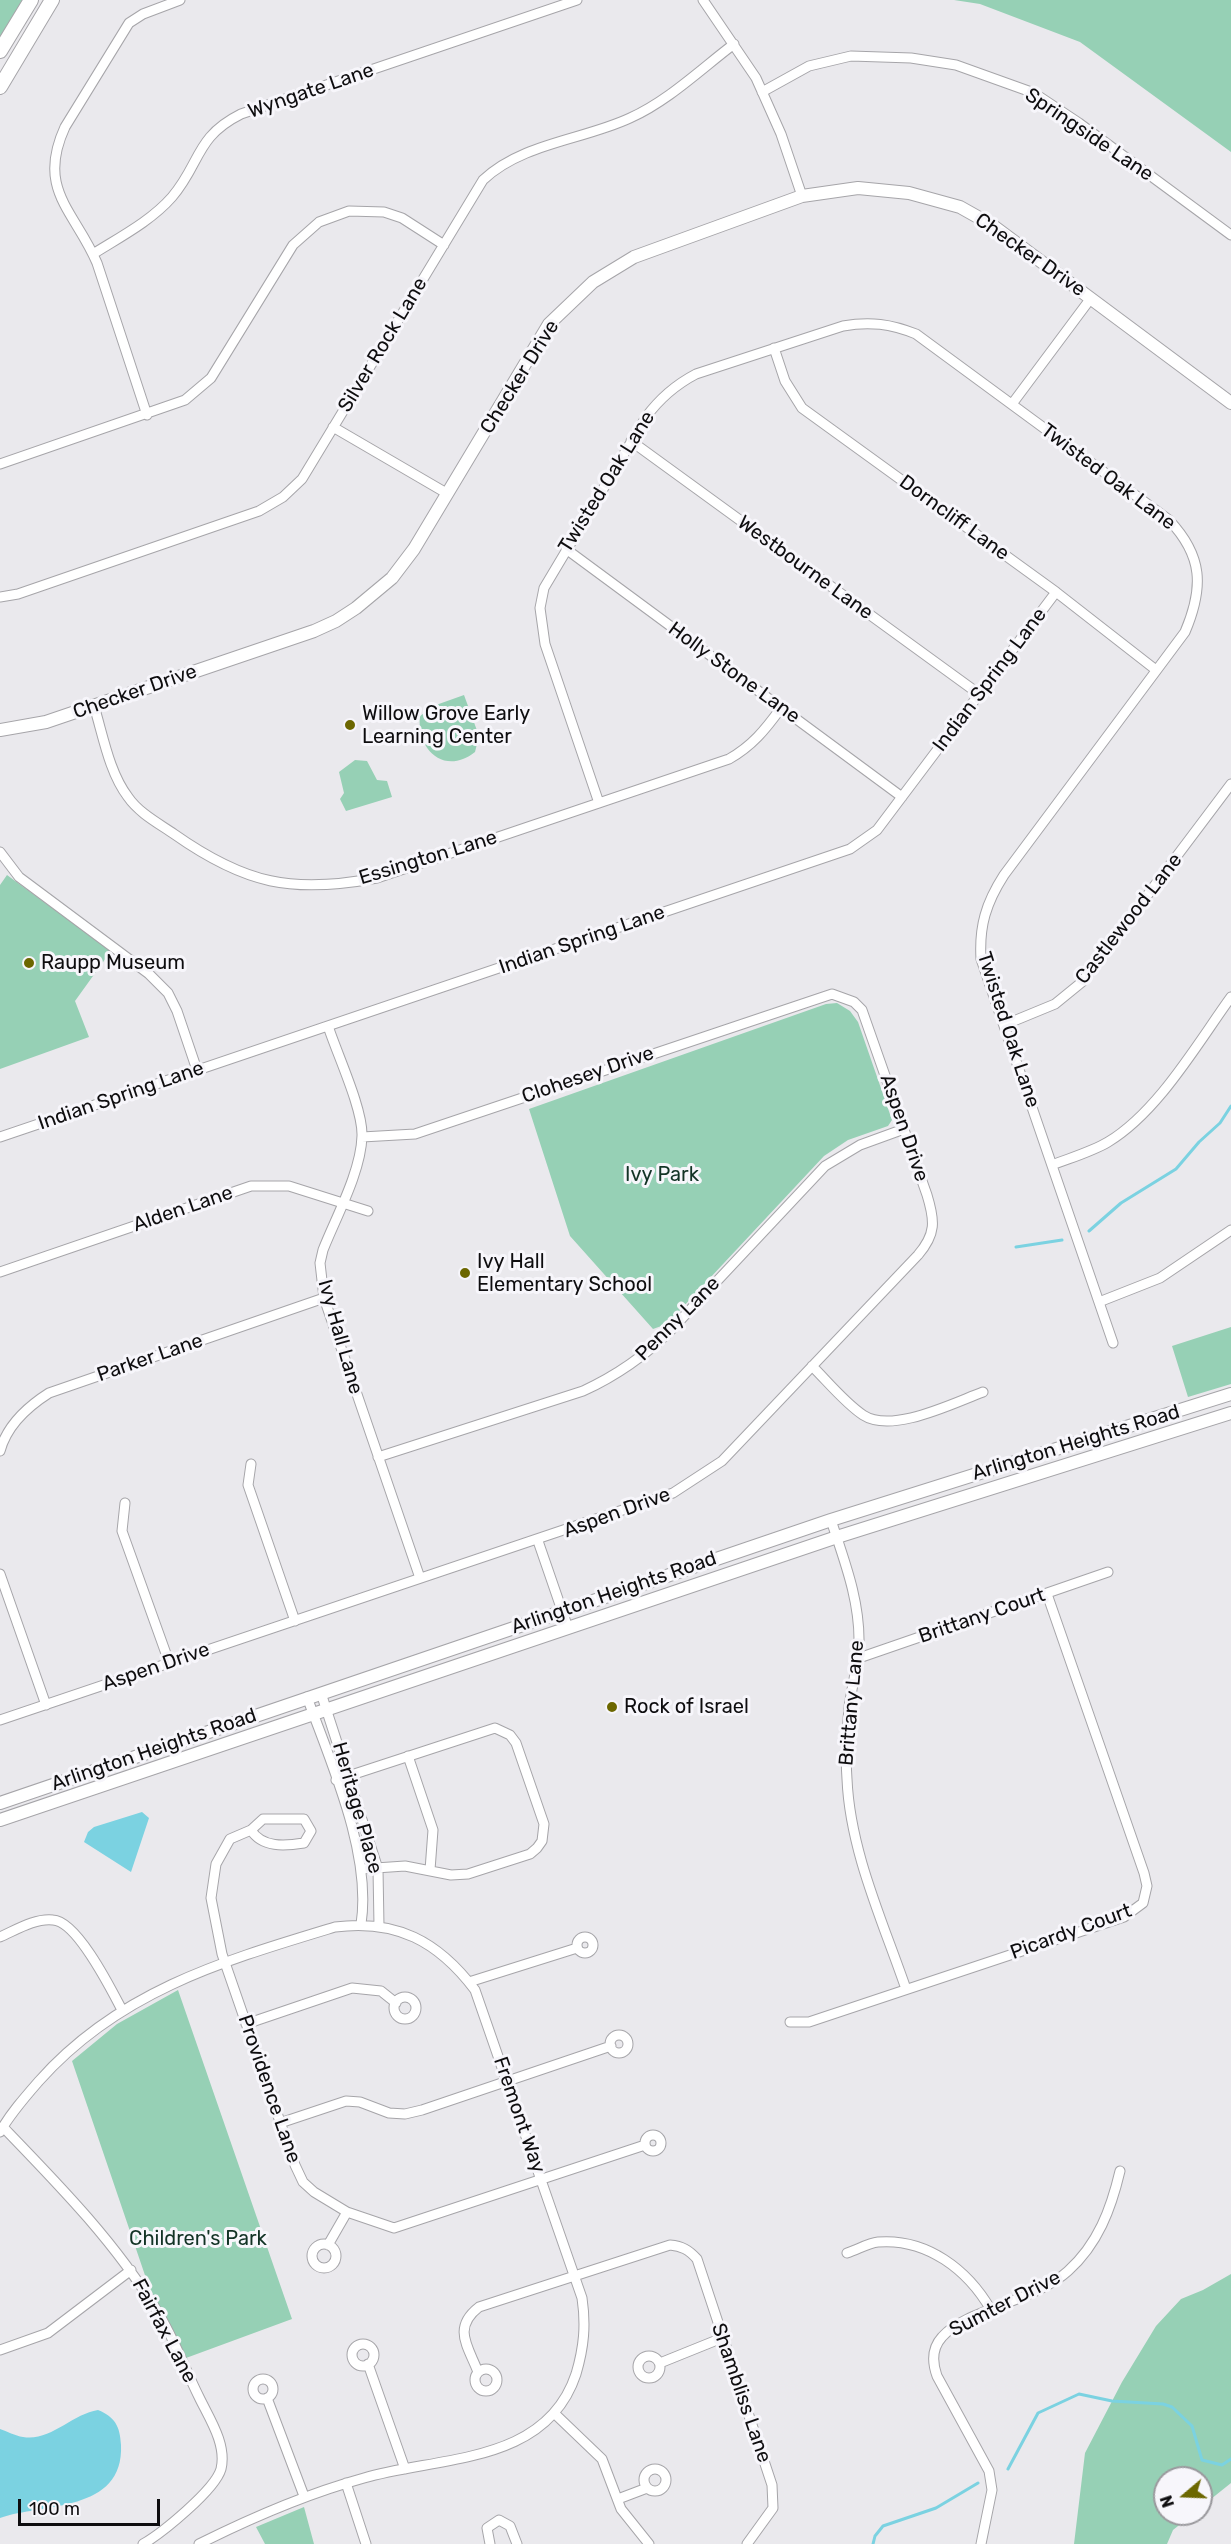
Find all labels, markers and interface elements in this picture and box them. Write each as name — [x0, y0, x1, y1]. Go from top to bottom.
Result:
street label: Wyngate Lane — [245, 58, 377, 124]
street label: Springside Lane — [1020, 83, 1158, 187]
street label: Checker Drive — [970, 208, 1090, 302]
street label: Silver Rock Lane — [333, 273, 433, 417]
street label: Checker Drive — [476, 316, 564, 438]
street label: Twisted Oak Lane — [554, 407, 660, 557]
street label: Twisted Oak Lane — [1036, 419, 1180, 535]
street label: Dorncliff Lane — [894, 470, 1014, 566]
street label: Westbourne Lane — [733, 511, 877, 625]
street label: Indian Spring Lane — [928, 603, 1052, 757]
street label: Holly Stone Lane — [663, 617, 805, 729]
street label: Checker Drive — [70, 660, 200, 724]
place label: Willow Grove Early Learning Center — [362, 702, 530, 749]
marker: Willow Grove Early Learning Center — [343, 718, 357, 732]
street label: Essington Lane — [356, 826, 500, 890]
street label: Castlewood Lane — [1071, 849, 1187, 989]
street label: Indian Spring Lane — [496, 900, 668, 980]
street label: Twisted Oak Lane — [971, 949, 1045, 1111]
place label: Raupp Museum — [41, 951, 185, 975]
marker: Raupp Museum — [22, 956, 36, 970]
street label: Clohesey Drive — [519, 1041, 657, 1109]
street label: Indian Spring Lane — [35, 1056, 207, 1136]
street label: Aspen Drive — [874, 1071, 934, 1185]
park label: Ivy Park — [625, 1163, 699, 1187]
street label: Alden Lane — [130, 1181, 236, 1237]
place label: Ivy Hall Elementary School — [477, 1250, 652, 1297]
marker: Ivy Hall Elementary School — [458, 1266, 472, 1280]
street label: Penny Lane — [631, 1272, 725, 1366]
street label: Ivy Hall Lane — [312, 1277, 368, 1397]
street label: Parker Lane — [94, 1329, 206, 1387]
street label: Arlington Heights Road — [969, 1400, 1183, 1486]
street label: Aspen Drive — [560, 1483, 674, 1543]
street label: Arlington Heights Road — [508, 1547, 720, 1639]
street label: Brittany Court — [915, 1583, 1049, 1649]
street label: Aspen Drive — [99, 1637, 213, 1697]
street label: Brittany Lane — [835, 1639, 869, 1767]
place label: Rock of Israel — [624, 1695, 749, 1719]
marker: Rock of Israel — [605, 1700, 619, 1714]
street label: Arlington Heights Road — [48, 1704, 260, 1796]
street label: Heritage Place — [327, 1739, 387, 1877]
street label: Picardy Court — [1007, 1899, 1135, 1965]
street label: Providence Lane — [232, 2012, 306, 2166]
street label: Fremont Way — [488, 2054, 550, 2176]
park label: Children's Park — [129, 2227, 267, 2251]
street label: Sumter Drive — [945, 2266, 1065, 2342]
street label: Fairfax Lane — [127, 2275, 201, 2387]
street label: Shambliss Lane — [706, 2320, 776, 2466]
north arrow — [1153, 2466, 1213, 2526]
scale bar — [21, 2487, 164, 2525]
text: N — [1157, 2493, 1178, 2510]
text: 100 m — [29, 2498, 80, 2520]

